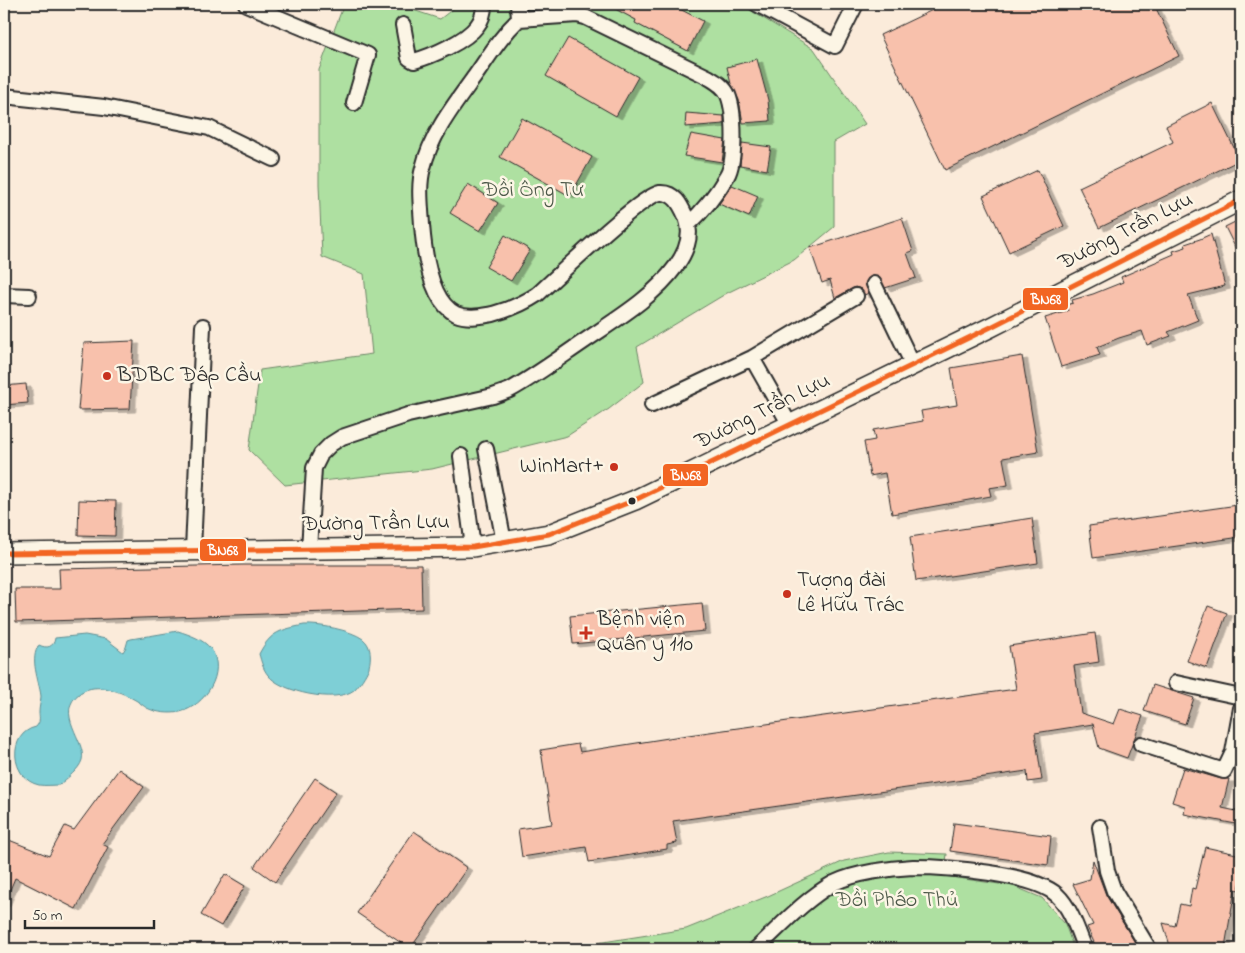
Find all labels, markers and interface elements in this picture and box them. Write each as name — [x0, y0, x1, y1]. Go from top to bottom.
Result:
park label: Đồi Ông Tư — [481, 175, 584, 208]
street label: Đường Trần Lựu — [1052, 184, 1199, 281]
line badge: BN68 — [1022, 287, 1069, 311]
text: BN68 — [1030, 290, 1062, 311]
place label: BDBC Đáp Cầu — [116, 360, 262, 392]
street label: Đường Trần Lựu — [689, 365, 837, 460]
marker: BDBC Đáp Cầu — [101, 370, 113, 382]
place label: WinMart+ — [520, 451, 604, 483]
marker: WinMart+ — [608, 461, 620, 473]
line badge: BN68 — [662, 463, 709, 487]
text: BN68 — [670, 466, 702, 487]
unlabelled marker — [627, 496, 637, 506]
street label: Đường Trần Lựu — [301, 507, 450, 542]
line badge: BN68 — [199, 538, 247, 562]
text: BN68 — [207, 541, 239, 562]
place label: Tượng đài Lê Hữu Trác — [797, 565, 904, 622]
marker: Tượng đài Lê Hữu Trác — [781, 588, 793, 600]
place label: Bệnh viện Quân y 110 — [596, 604, 693, 662]
marker: Bệnh viện Quân y 110 — [579, 626, 593, 640]
park label: Đồi Pháo Thủ — [835, 885, 958, 917]
scale bar — [25, 898, 154, 930]
text: 50 m — [32, 905, 63, 927]

